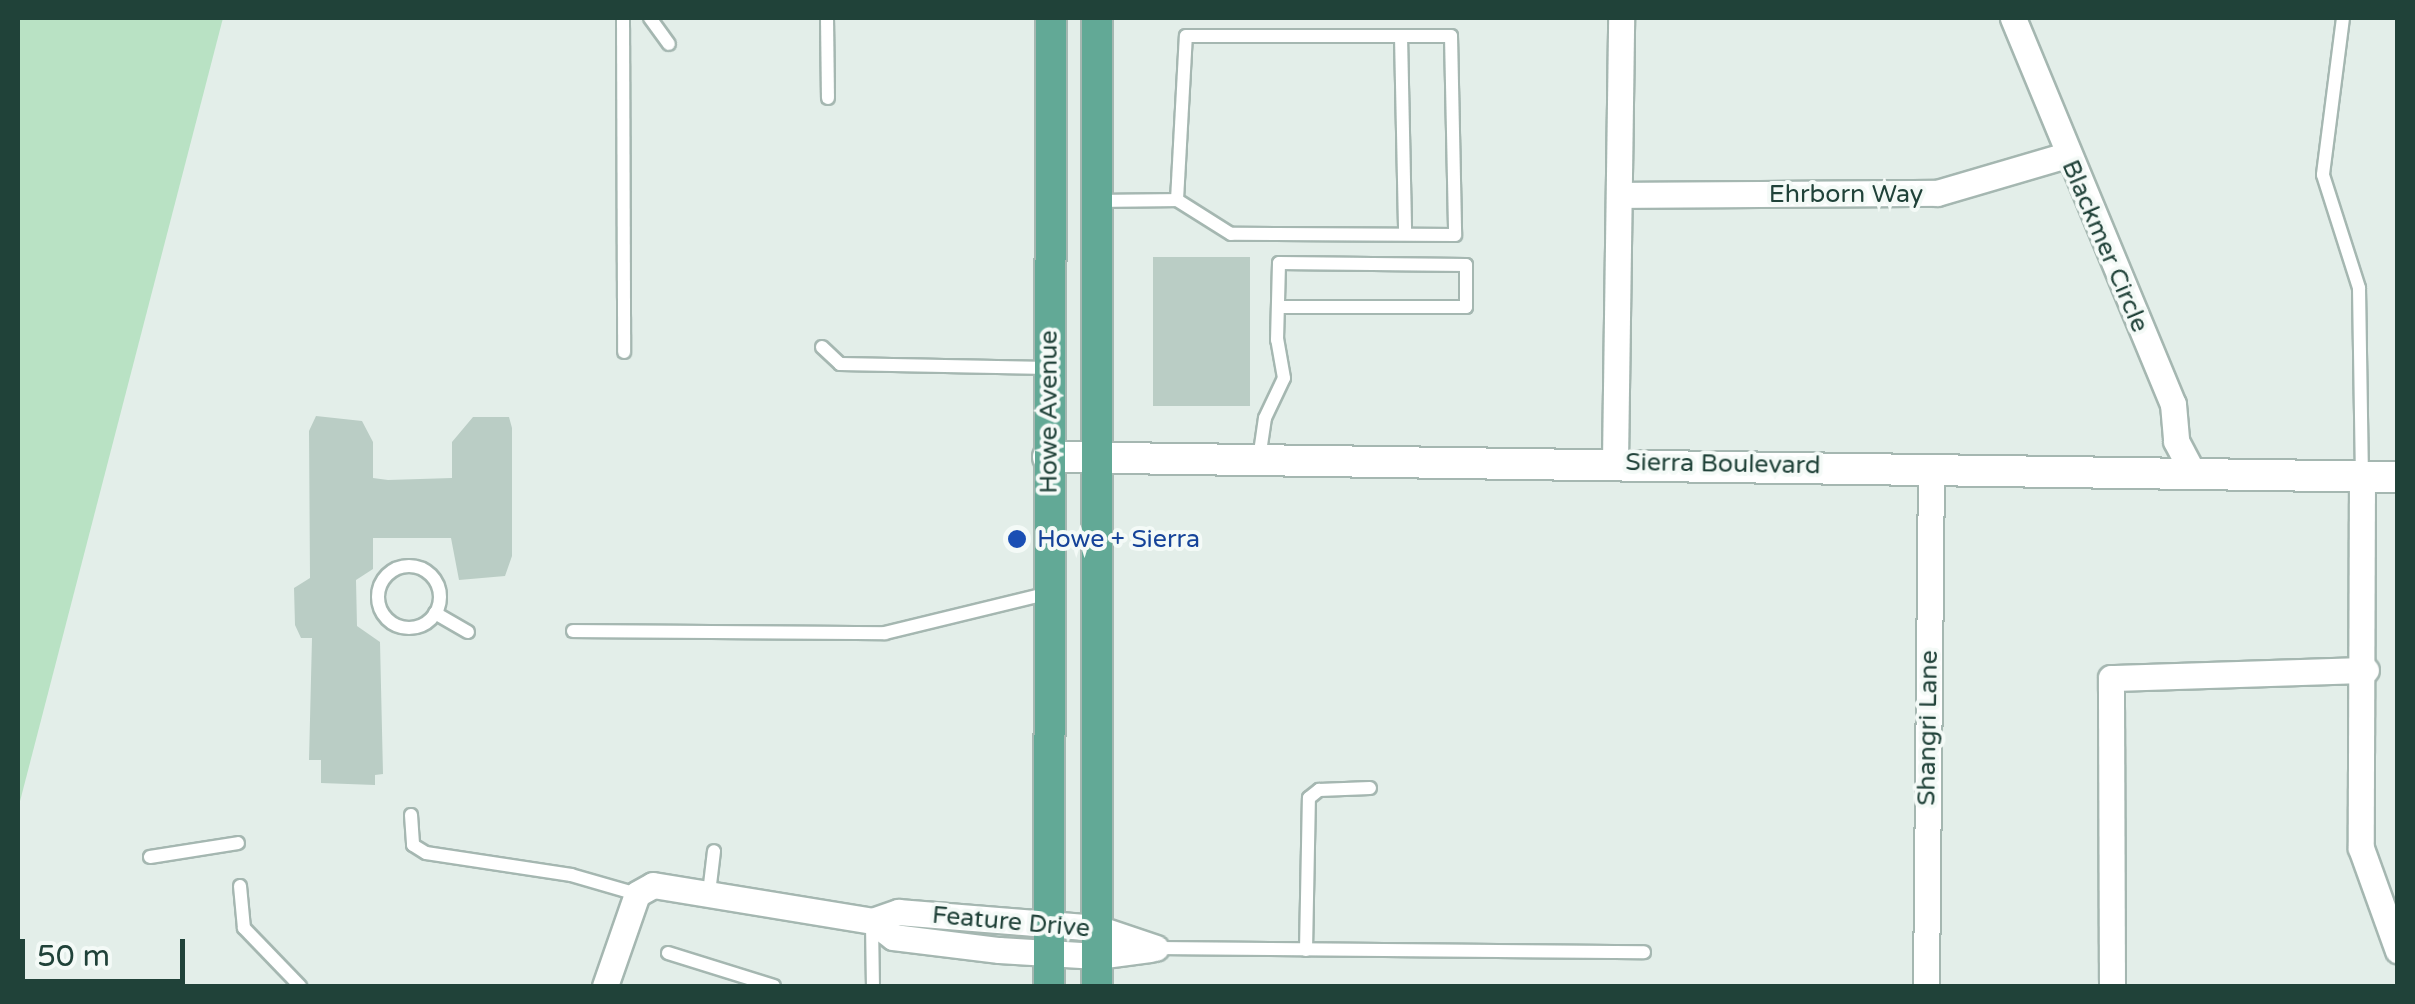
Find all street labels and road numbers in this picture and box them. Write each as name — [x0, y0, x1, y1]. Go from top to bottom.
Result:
street label: Blackmer Circle — [2055, 155, 2155, 337]
street label: Ehrborn Way — [1769, 179, 1923, 209]
street label: Howe Avenue — [1034, 330, 1064, 494]
street label: Sierra Boulevard — [1625, 447, 1821, 481]
street label: Shangri Lane — [1912, 650, 1944, 806]
street label: Feature Drive — [931, 900, 1091, 944]

